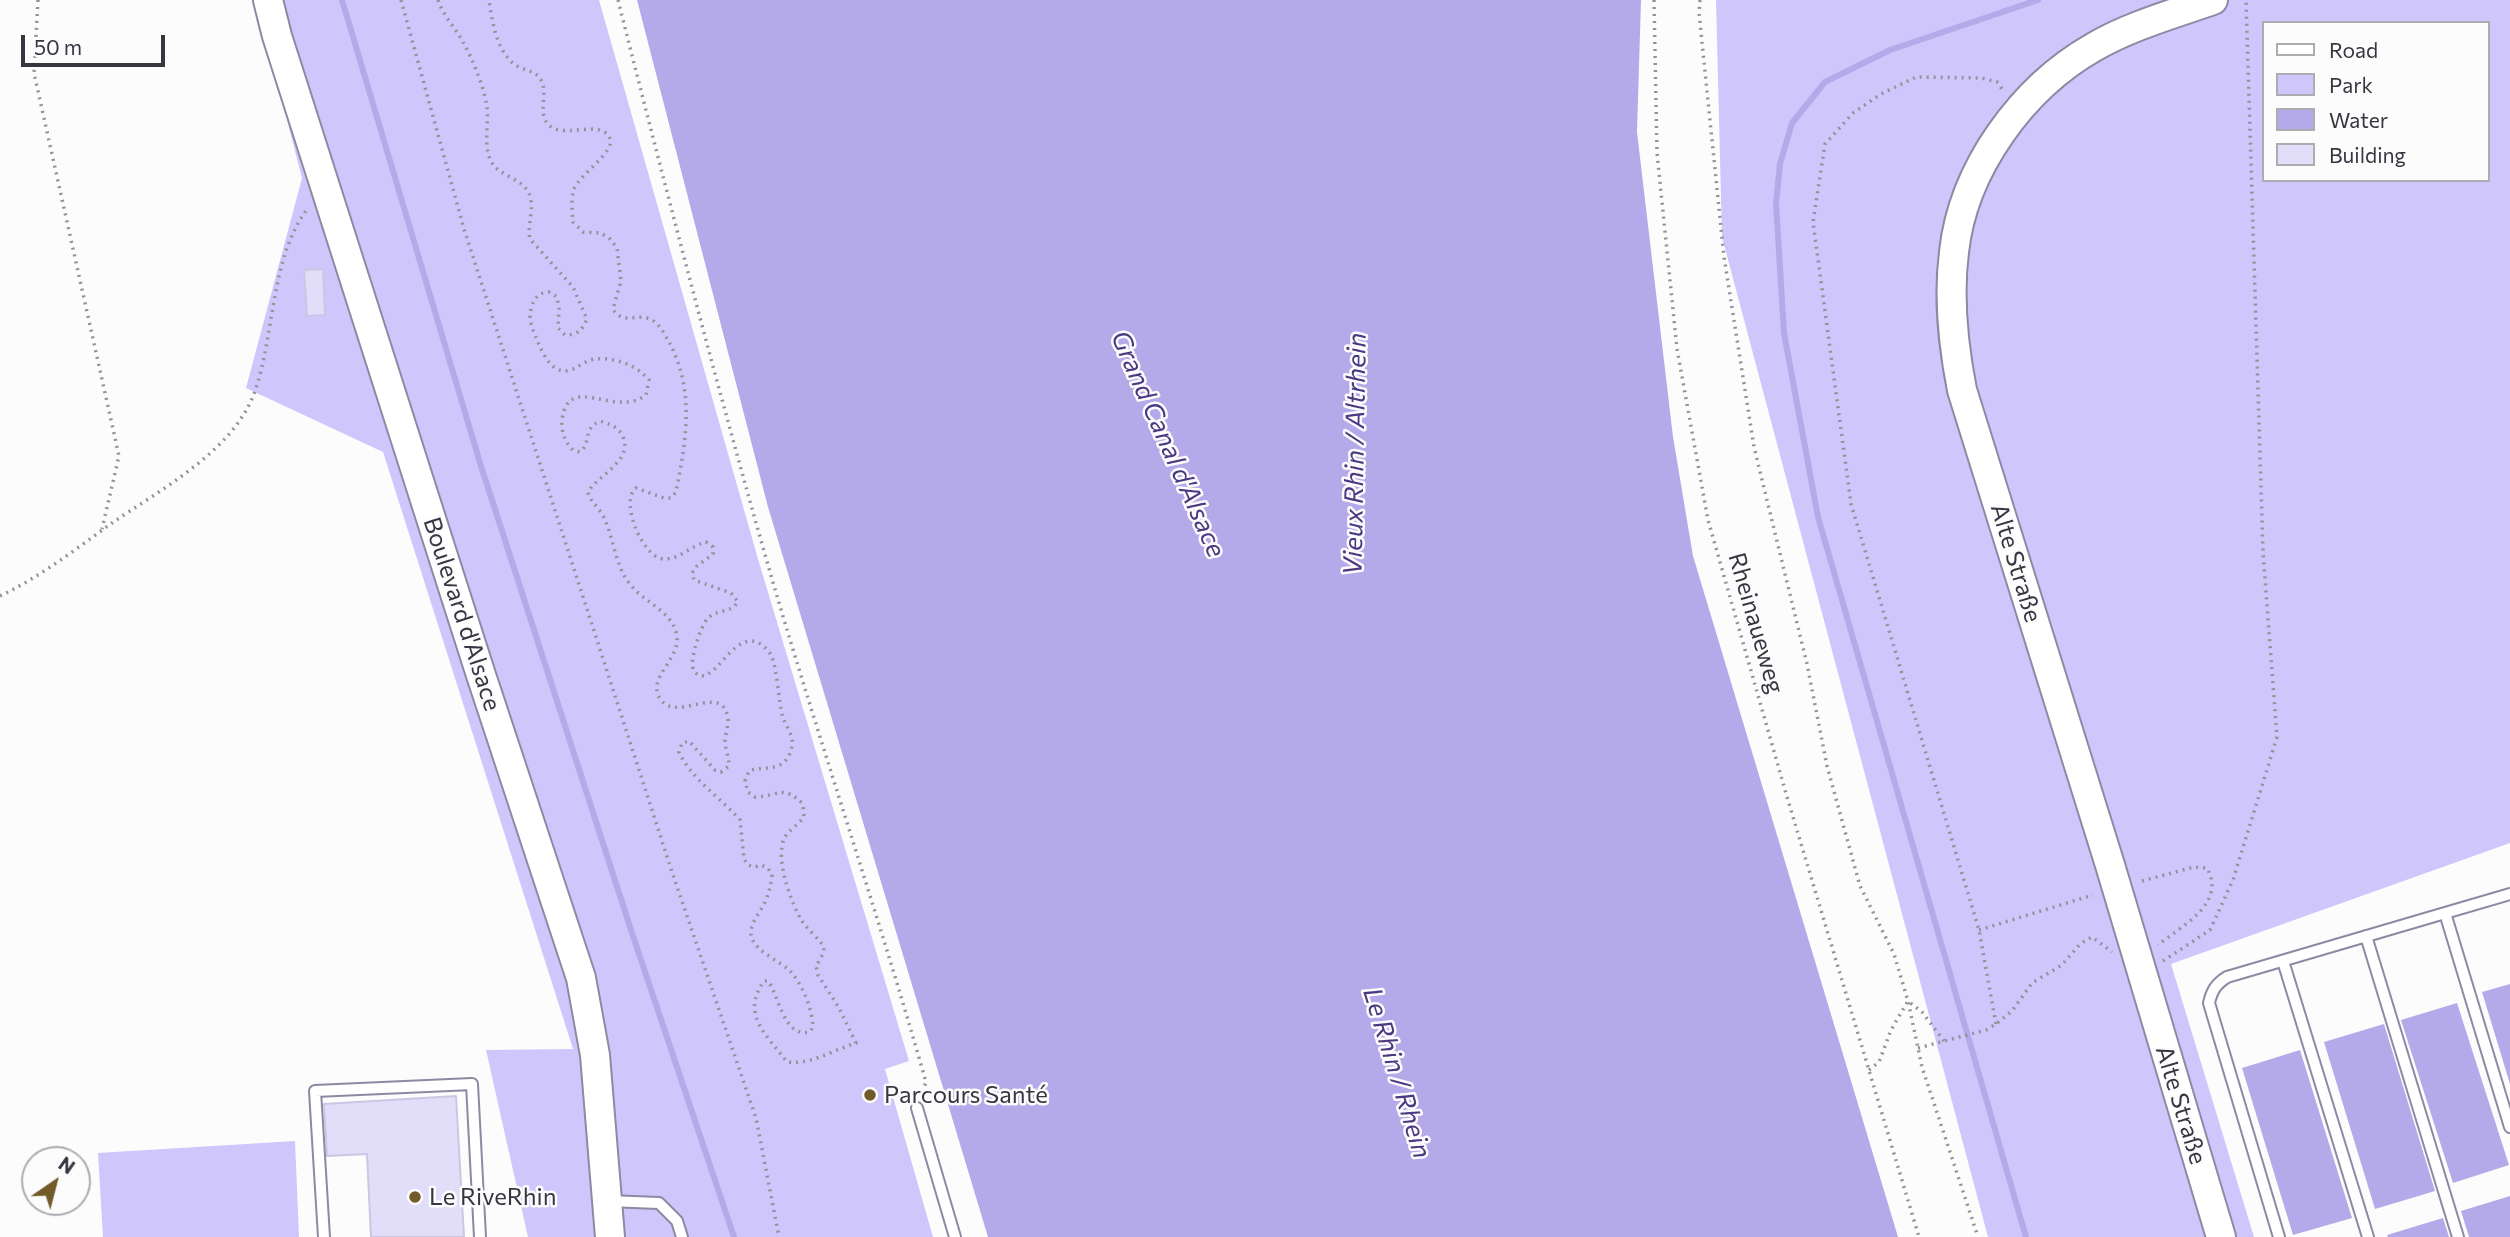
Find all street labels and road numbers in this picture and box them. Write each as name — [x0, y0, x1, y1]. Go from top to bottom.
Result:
street label: Alte Straße — [1984, 500, 2048, 626]
street label: Boulevard d'Alsace — [417, 514, 507, 714]
street label: Rheinaueweg — [1722, 549, 1790, 697]
street label: Alte Straße — [2149, 1042, 2213, 1168]

